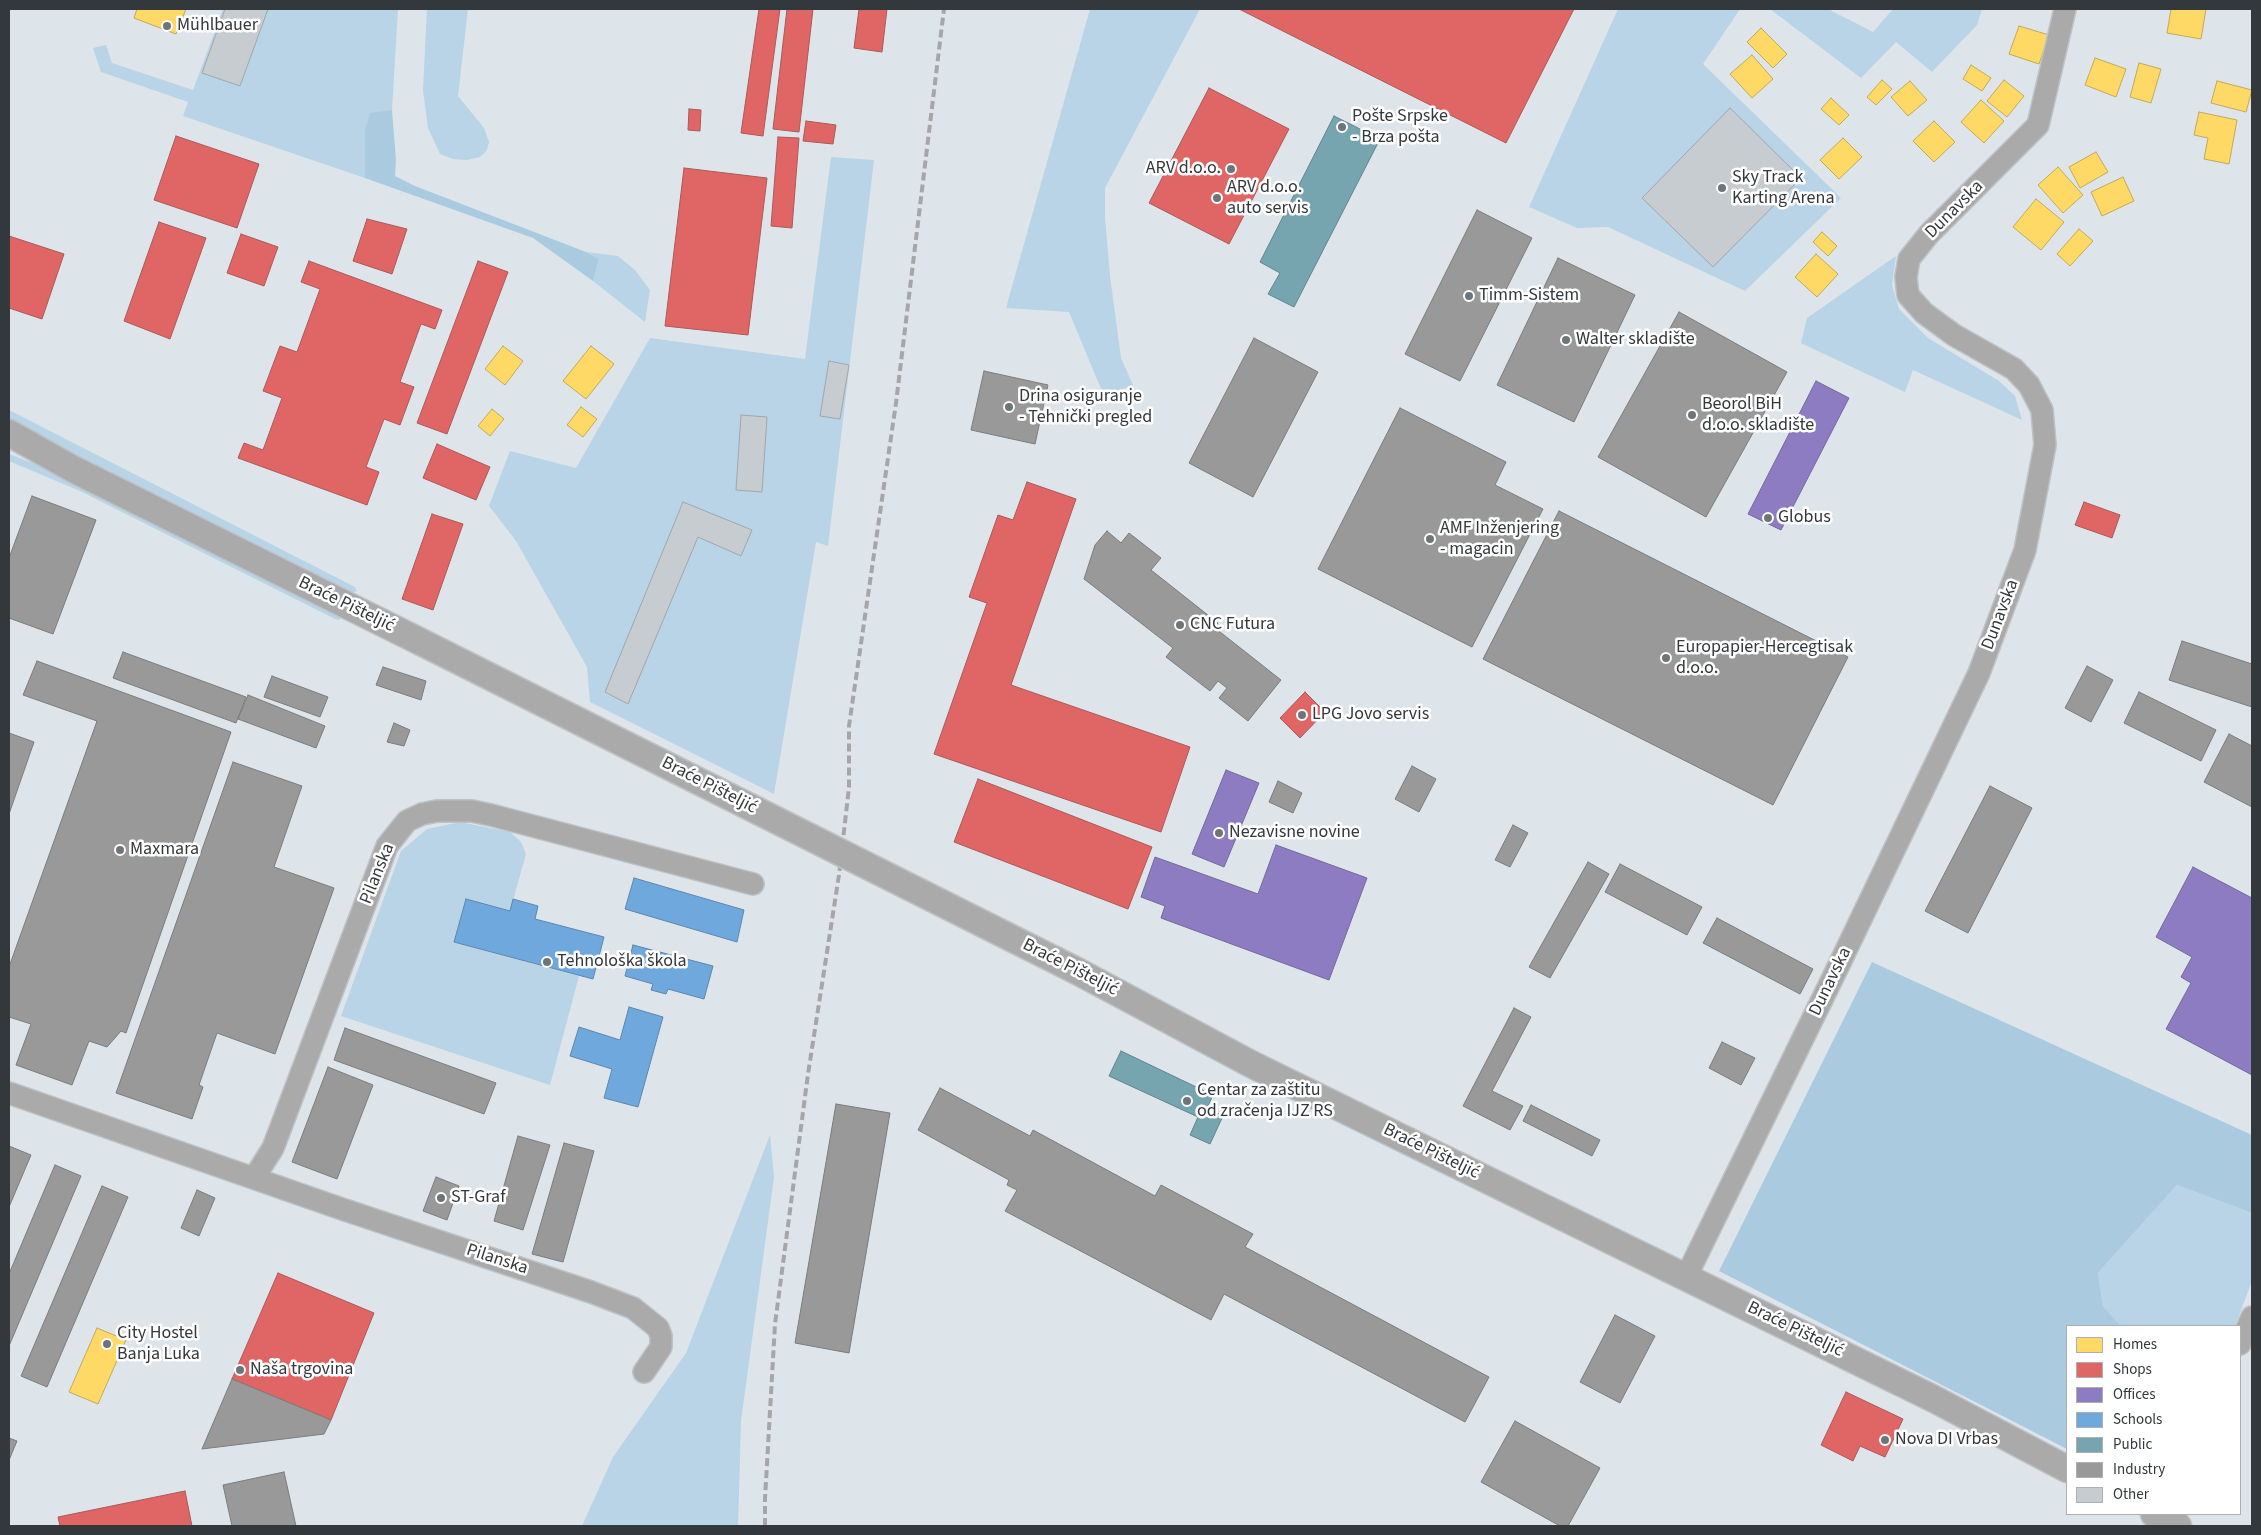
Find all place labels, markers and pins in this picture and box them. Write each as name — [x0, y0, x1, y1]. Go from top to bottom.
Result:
place label: Mühlbauer — [177, 15, 258, 37]
marker: Mühlbauer — [161, 20, 173, 32]
place label: Pošte Srpske - Brza pošta — [1352, 106, 1448, 148]
marker: Pošte Srpske - Brza pošta — [1336, 121, 1348, 133]
place label: ARV d.o.o. — [1146, 158, 1221, 180]
marker: ARV d.o.o. — [1225, 163, 1237, 175]
place label: Sky Track Karting Arena — [1732, 167, 1834, 210]
place label: ARV d.o.o. auto servis — [1227, 177, 1309, 220]
marker: Sky Track Karting Arena — [1716, 182, 1728, 194]
marker: ARV d.o.o. auto servis — [1211, 192, 1223, 204]
place label: Timm-Sistem — [1479, 285, 1579, 307]
marker: Timm-Sistem — [1463, 290, 1475, 302]
place label: Walter skladište — [1576, 329, 1695, 351]
marker: Walter skladište — [1560, 334, 1572, 346]
place label: Drina osiguranje - Tehnički pregled — [1019, 386, 1152, 428]
place label: Beorol BiH d.o.o. skladište — [1702, 394, 1814, 436]
marker: Drina osiguranje - Tehnički pregled — [1003, 401, 1015, 413]
marker: Beorol BiH d.o.o. skladište — [1686, 409, 1698, 421]
place label: Globus — [1778, 507, 1831, 529]
marker: Globus — [1762, 512, 1774, 524]
place label: AMF Inženjering - magacin — [1440, 518, 1559, 560]
marker: AMF Inženjering - magacin — [1424, 533, 1436, 545]
place label: CNC Futura — [1190, 614, 1275, 636]
marker: CNC Futura — [1174, 619, 1186, 631]
place label: Europapier-Hercegtisak d.o.o. — [1676, 637, 1853, 680]
marker: Europapier-Hercegtisak d.o.o. — [1660, 652, 1672, 664]
place label: LPG Jovo servis — [1312, 704, 1429, 726]
marker: LPG Jovo servis — [1296, 709, 1308, 721]
place label: Nezavisne novine — [1229, 822, 1360, 844]
marker: Nezavisne novine — [1213, 827, 1225, 839]
place label: Maxmara — [130, 839, 199, 861]
marker: Maxmara — [114, 844, 126, 856]
place label: Tehnološka škola — [557, 951, 687, 973]
marker: Tehnološka škola — [541, 956, 553, 968]
place label: Centar za zaštitu od zračenja IJZ RS — [1197, 1080, 1333, 1122]
marker: Centar za zaštitu od zračenja IJZ RS — [1181, 1095, 1193, 1107]
place label: ST-Graf — [451, 1187, 505, 1209]
marker: ST-Graf — [435, 1192, 447, 1204]
place label: City Hostel Banja Luka — [117, 1323, 200, 1366]
marker: City Hostel Banja Luka — [101, 1338, 113, 1350]
place label: Naša trgovina — [250, 1359, 353, 1381]
marker: Naša trgovina — [234, 1364, 246, 1376]
place label: Nova DI Vrbas — [1895, 1429, 1998, 1451]
marker: Nova DI Vrbas — [1879, 1434, 1891, 1446]

